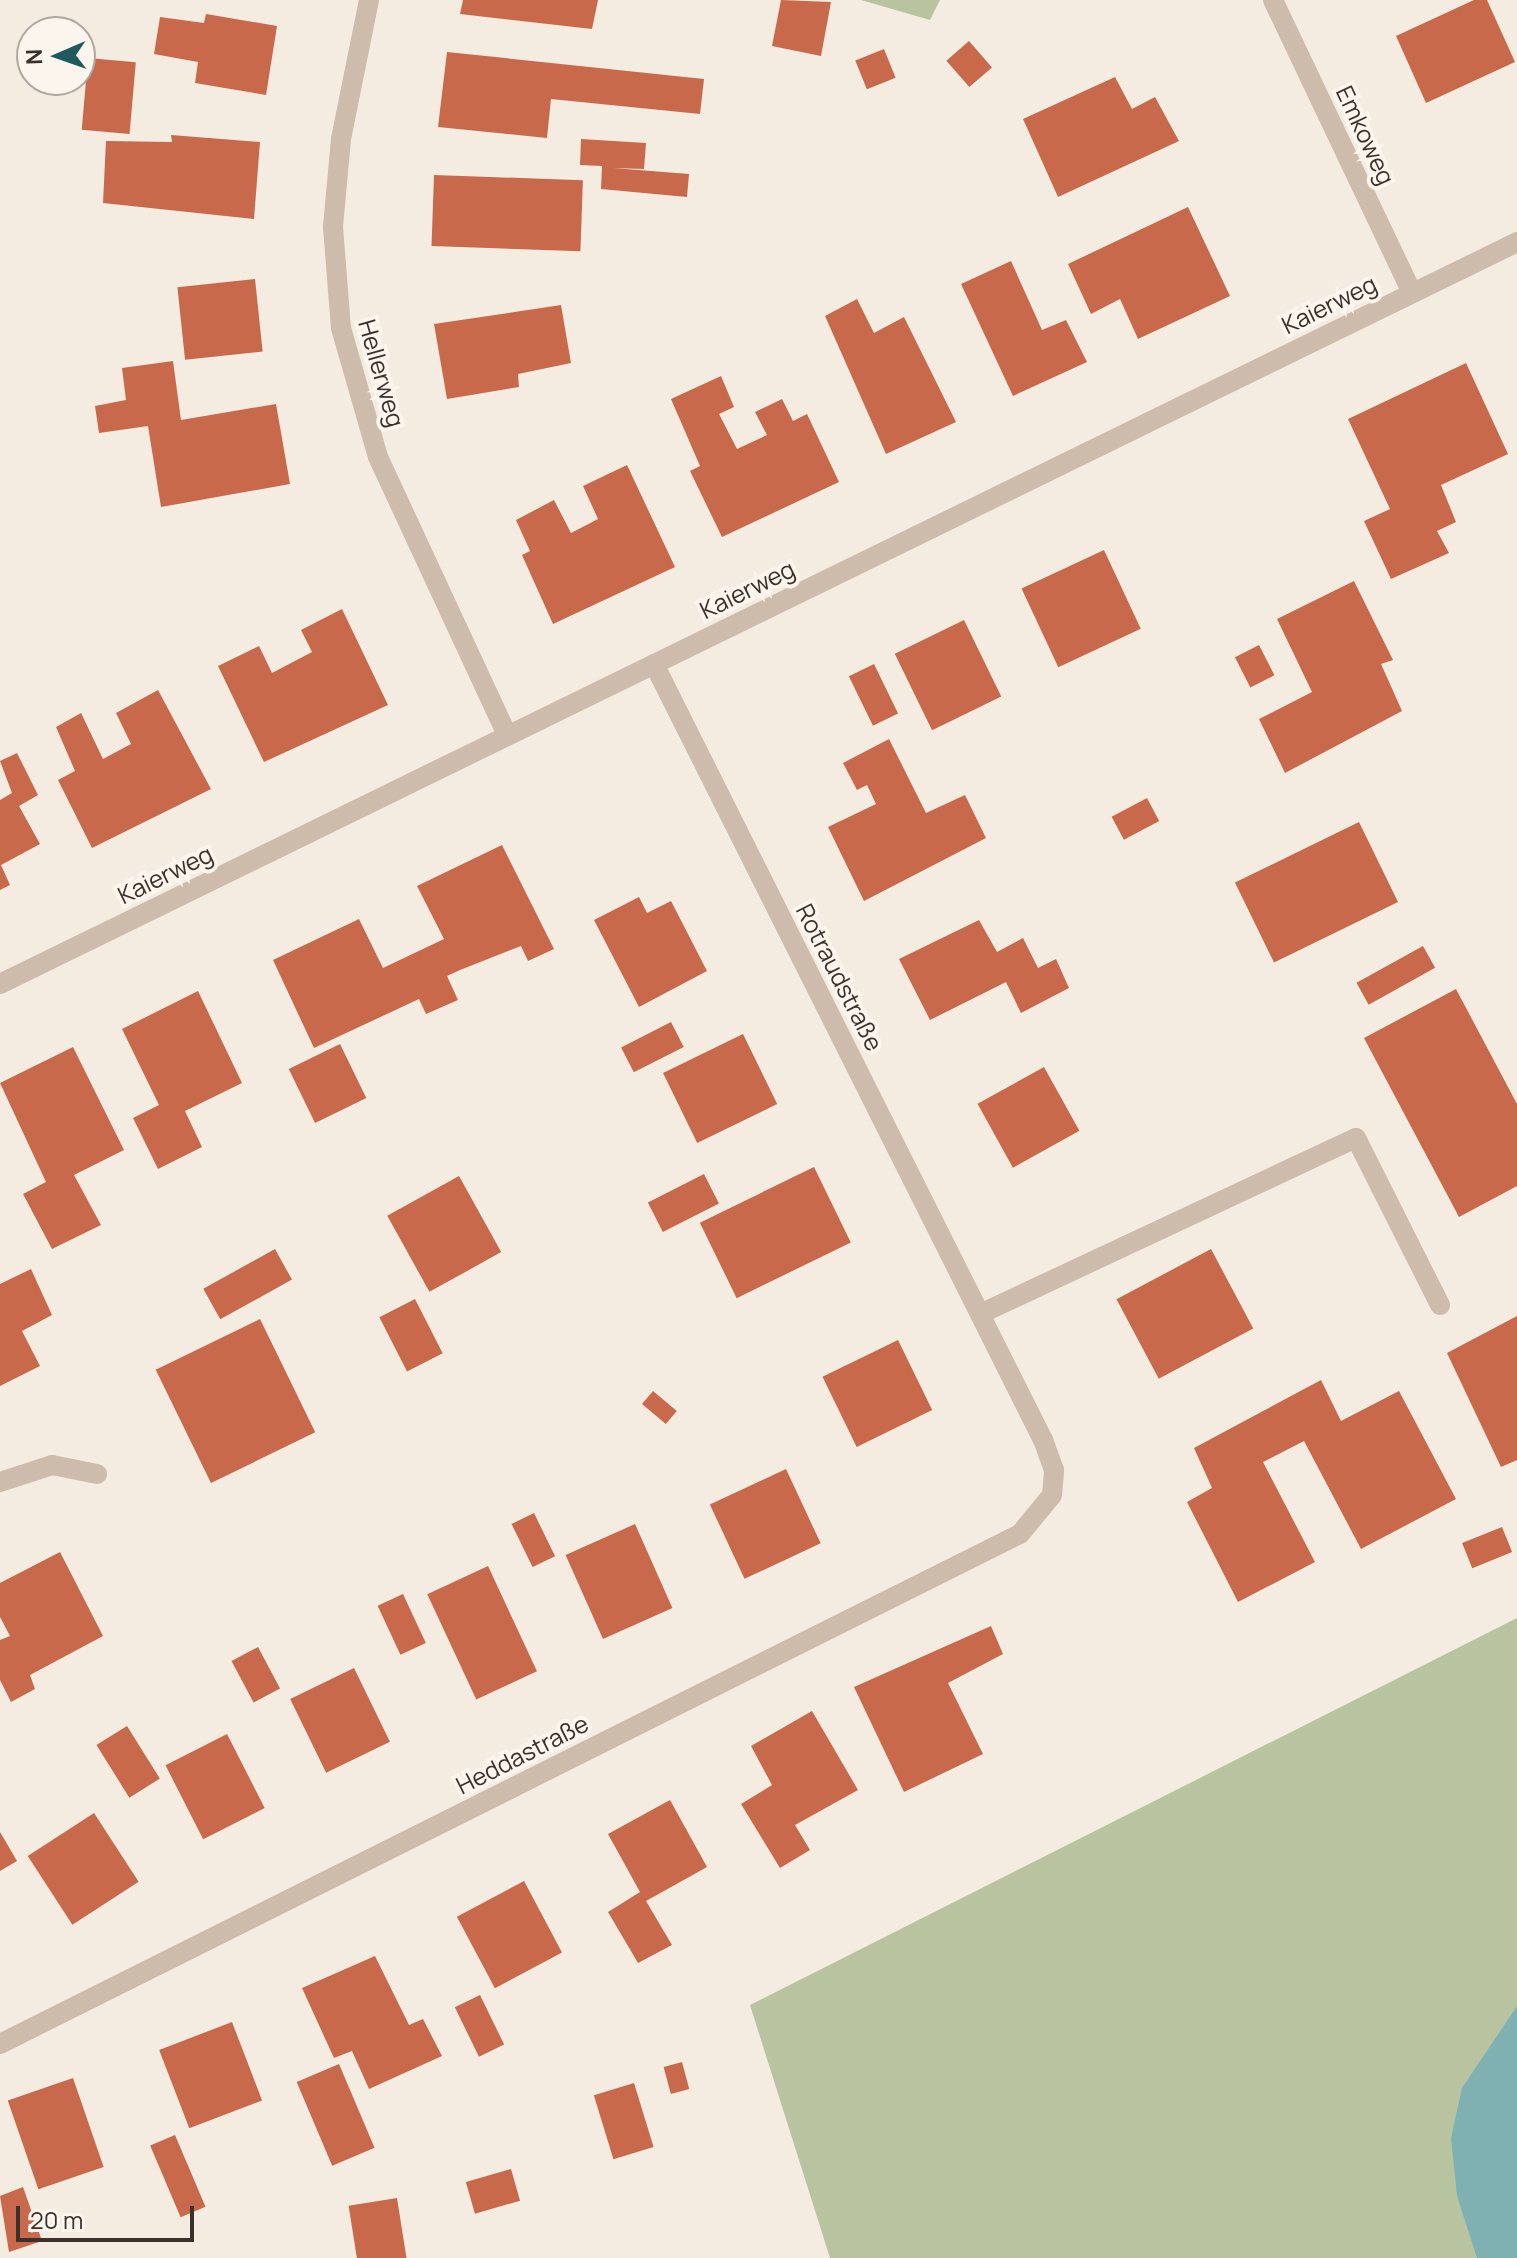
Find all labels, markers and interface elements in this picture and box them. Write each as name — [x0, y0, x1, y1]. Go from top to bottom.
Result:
north arrow — [16, 16, 96, 96]
text: N — [19, 48, 49, 65]
street label: Emkoweg — [1331, 81, 1401, 189]
street label: Kaierweg — [1277, 269, 1381, 339]
street label: Hellerweg — [353, 316, 411, 430]
street label: Kaierweg — [695, 554, 799, 624]
street label: Kaierweg — [113, 839, 217, 909]
street label: Rotraudstraße — [791, 899, 889, 1055]
street label: Heddastraße — [451, 1708, 593, 1800]
scale bar — [20, 2190, 198, 2240]
text: 20 m — [30, 2203, 83, 2236]

